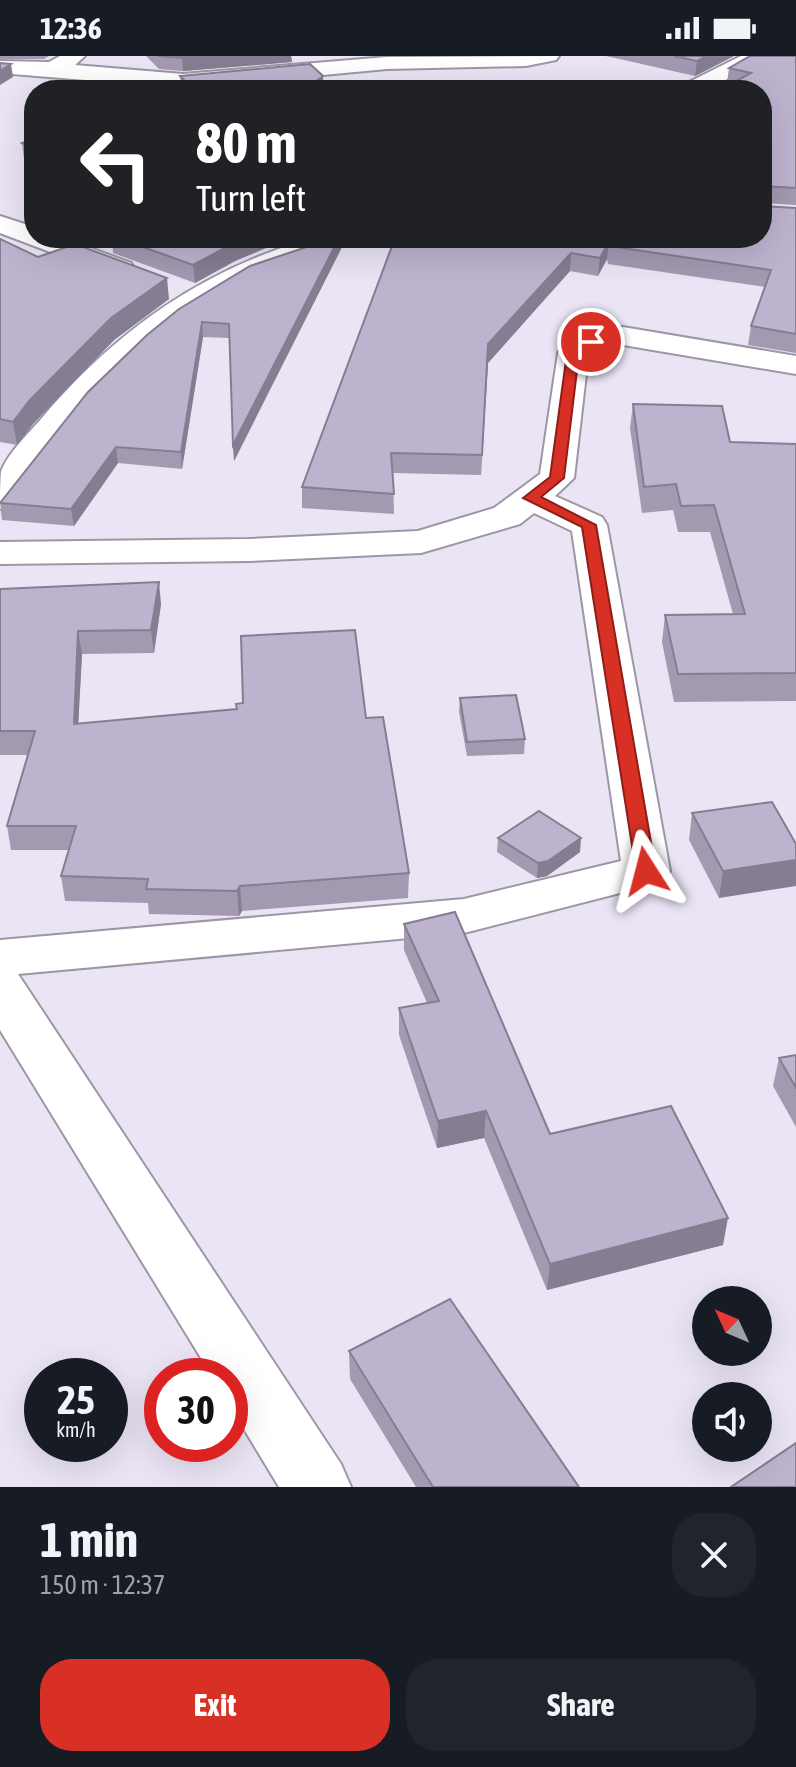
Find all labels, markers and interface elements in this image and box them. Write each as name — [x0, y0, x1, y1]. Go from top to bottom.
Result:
text: 12:36 — [40, 11, 102, 45]
text: 80 m — [196, 111, 297, 175]
icon: left — [64, 112, 168, 216]
text: Turn left — [196, 177, 306, 219]
pin — [557, 308, 625, 376]
icon: arrive — [569, 320, 613, 364]
position arrow — [604, 829, 688, 913]
north arrow — [692, 1286, 772, 1366]
map controls — [692, 1286, 772, 1462]
speed limit sign: 30 — [144, 1358, 248, 1462]
text: 25 — [57, 1377, 95, 1422]
button: sound — [692, 1382, 772, 1462]
text: km/h — [56, 1418, 96, 1441]
text: 1 min — [40, 1512, 138, 1567]
button: close — [672, 1513, 756, 1597]
text: 150 m · 12:37 — [40, 1570, 165, 1600]
button: Exit — [40, 1659, 390, 1751]
button: Share — [406, 1659, 756, 1751]

